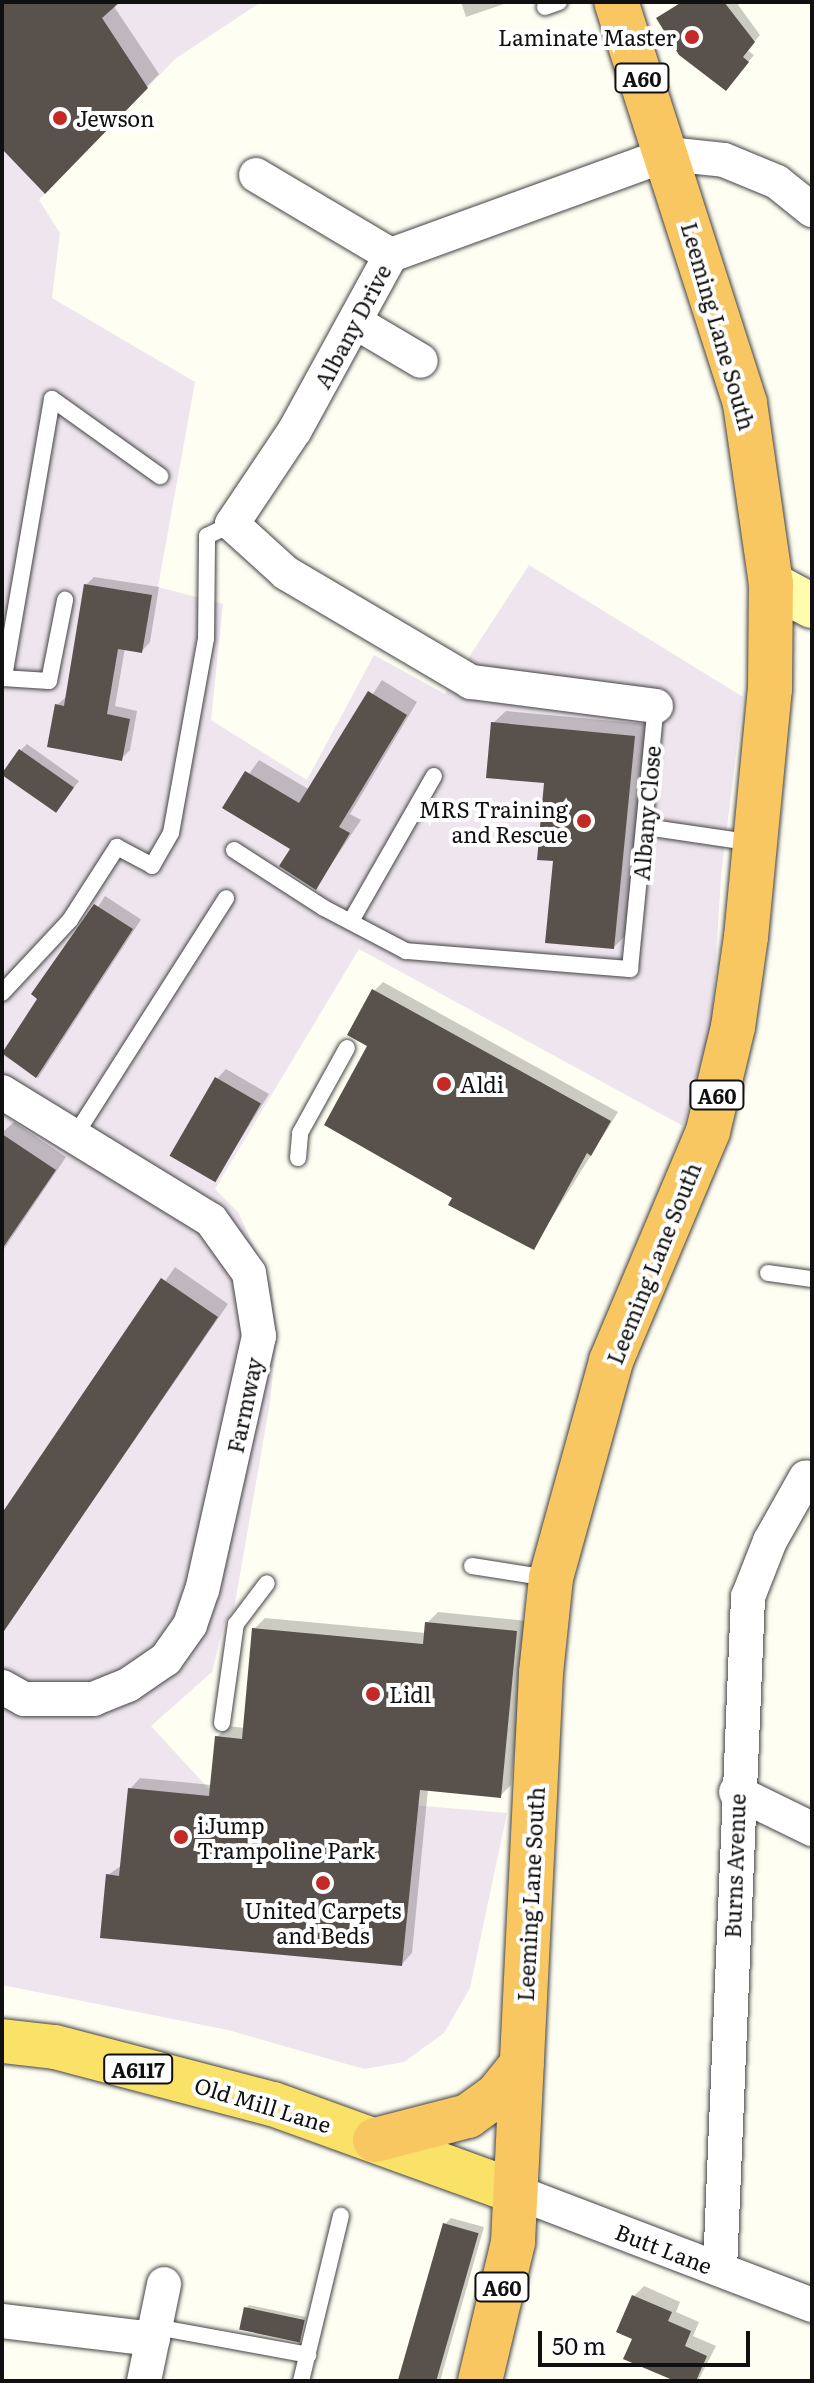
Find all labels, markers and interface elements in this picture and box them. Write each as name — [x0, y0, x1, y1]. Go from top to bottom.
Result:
place label: Laminate Master — [498, 24, 676, 50]
marker: Laminate Master — [683, 28, 701, 46]
road number: A60 — [614, 62, 670, 94]
place label: Jewson — [76, 105, 155, 131]
marker: Jewson — [51, 109, 69, 127]
street label: Leeming Lane South — [677, 219, 761, 433]
street label: Albany Drive — [308, 259, 396, 393]
street label: Albany Close — [627, 745, 665, 881]
place label: MRS Training and Rescue — [419, 795, 568, 846]
marker: MRS Training and Rescue — [575, 812, 593, 830]
place label: Aldi — [460, 1071, 504, 1097]
marker: Aldi — [435, 1075, 453, 1093]
road number: A60 — [689, 1079, 745, 1111]
street label: Leeming Lane South — [600, 1158, 706, 1368]
street label: Farmway — [221, 1355, 267, 1455]
place label: Lidl — [389, 1681, 431, 1707]
marker: Lidl — [364, 1685, 382, 1703]
street label: Leeming Lane South — [511, 1786, 549, 2002]
street label: Burns Avenue — [718, 1793, 750, 1939]
place label: iJump Trampoline Park — [197, 1811, 375, 1862]
marker: iJump Trampoline Park — [172, 1828, 190, 1846]
marker: United Carpets and Beds — [314, 1874, 332, 1892]
place label: United Carpets and Beds — [245, 1896, 401, 1948]
road number: A6117 — [102, 2053, 174, 2085]
street label: Old Mill Lane — [192, 2071, 334, 2137]
street label: Butt Lane — [612, 2217, 716, 2279]
road number: A60 — [474, 2271, 530, 2303]
scale bar — [542, 2315, 754, 2365]
text: 50 m — [552, 2327, 606, 2362]

